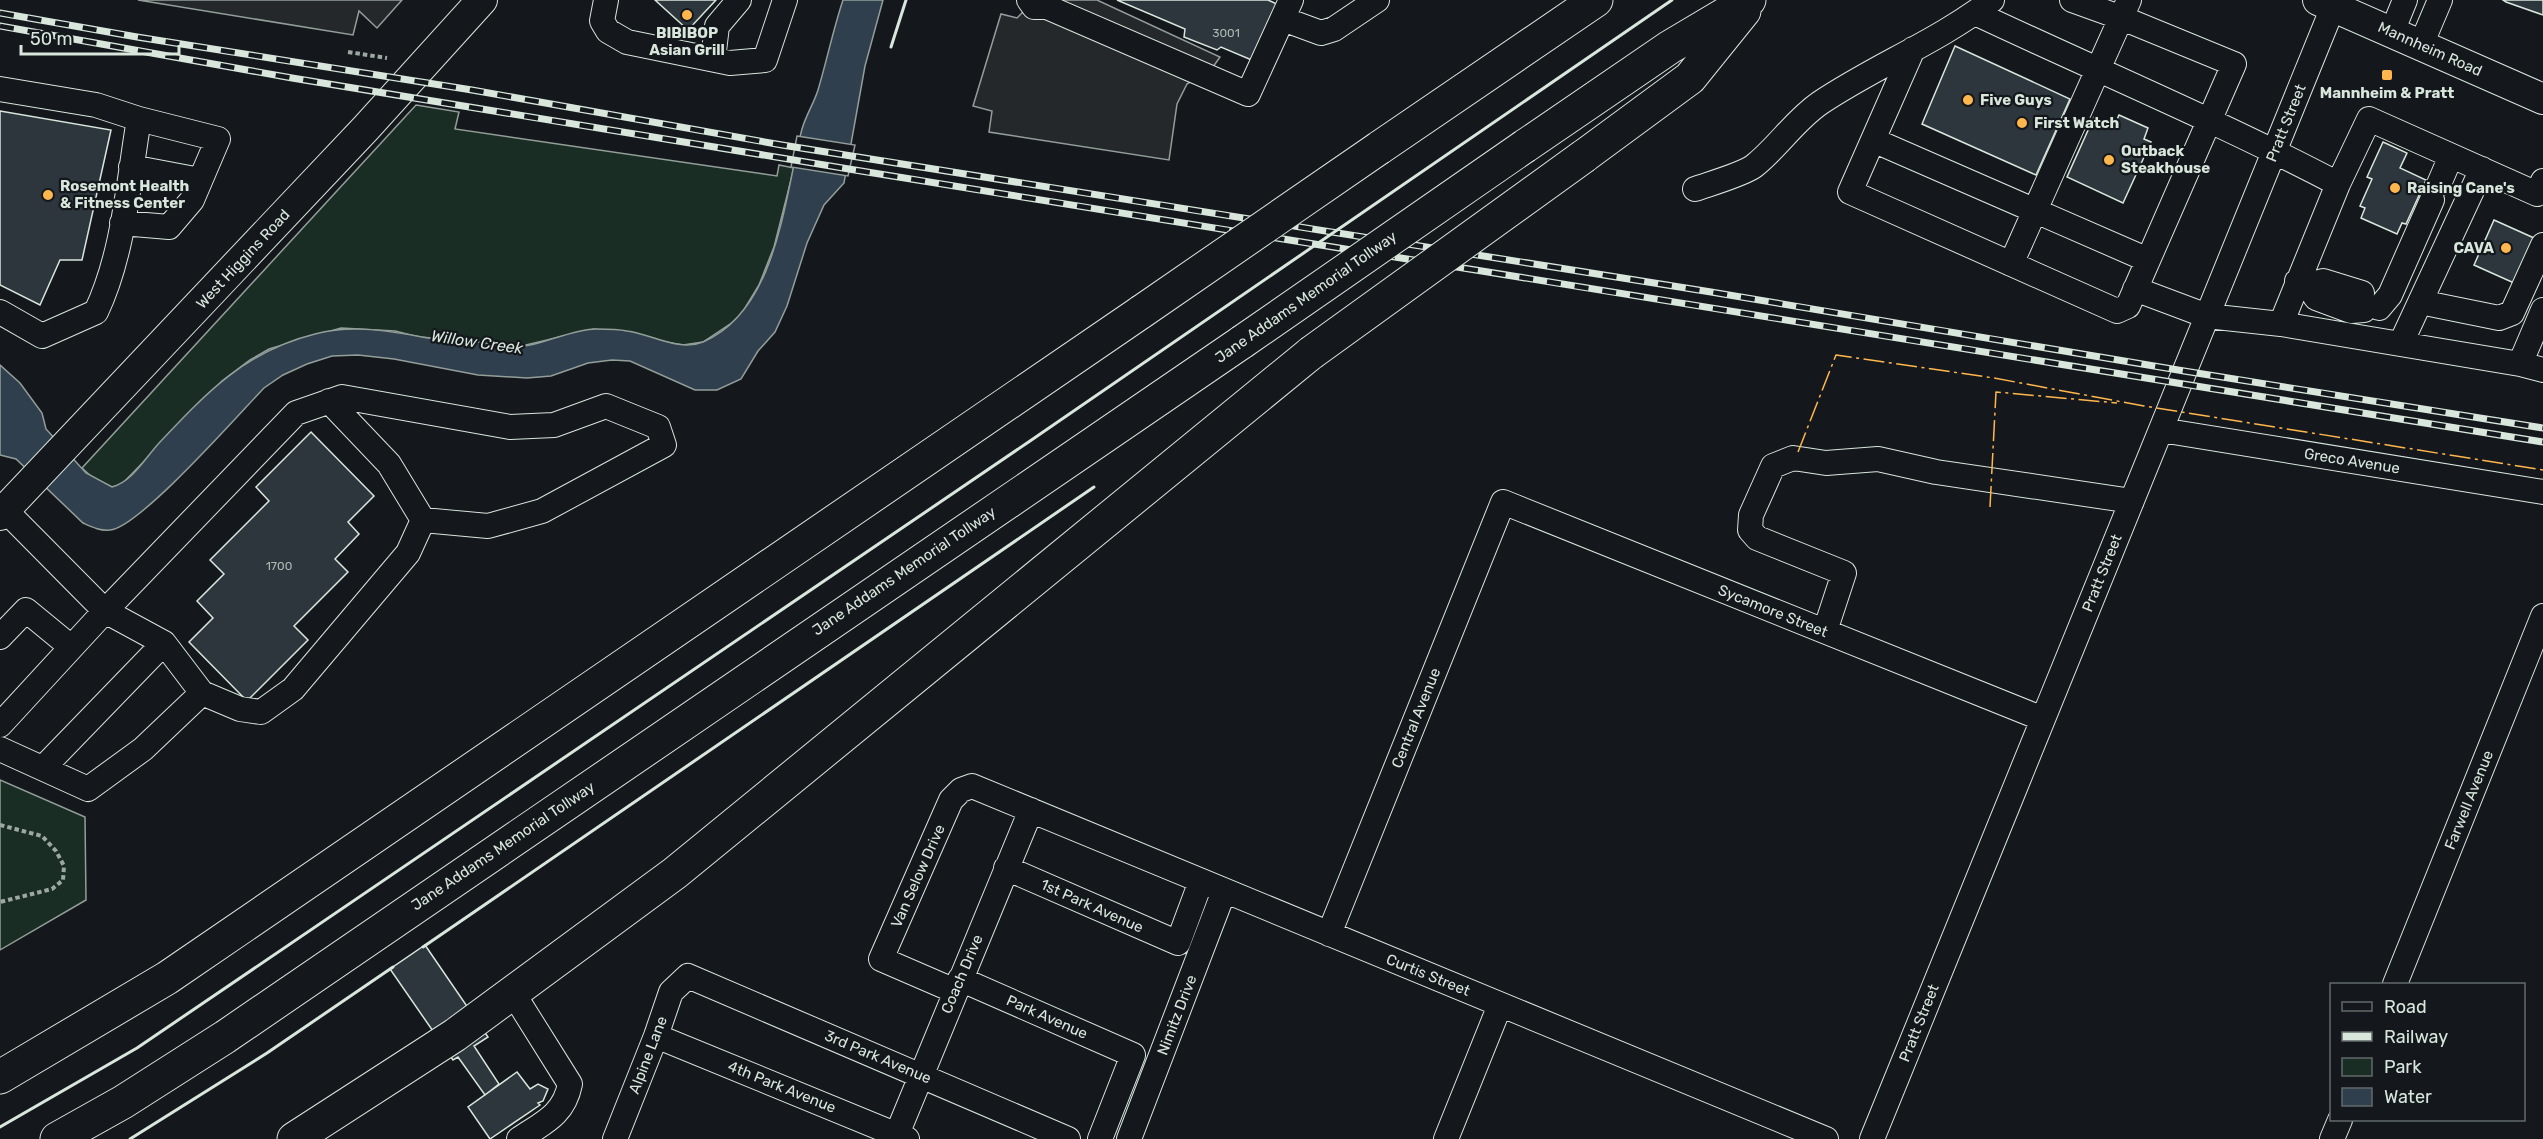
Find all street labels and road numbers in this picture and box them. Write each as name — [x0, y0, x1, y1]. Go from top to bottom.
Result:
street label: Mannheim Road — [2375, 18, 2485, 80]
street label: Pratt Street — [2262, 81, 2310, 164]
street label: West Higgins Road — [192, 206, 294, 312]
street label: Jane Addams Memorial Tollway — [1212, 227, 1400, 367]
street label: Greco Avenue — [2303, 445, 2401, 477]
street label: Jane Addams Memorial Tollway — [809, 503, 999, 639]
street label: Pratt Street — [2078, 531, 2126, 614]
street label: Sycamore Street — [1715, 581, 1831, 641]
street label: Central Avenue — [1388, 665, 1444, 771]
street label: Farwell Avenue — [2441, 748, 2497, 852]
street label: Jane Addams Memorial Tollway — [408, 778, 598, 914]
street label: Van Selow Drive — [887, 822, 949, 930]
street label: 1st Park Avenue — [1038, 875, 1146, 937]
street label: Coach Drive — [937, 932, 987, 1016]
street label: Curtis Street — [1383, 950, 1473, 1000]
street label: Nimitz Drive — [1153, 972, 1201, 1058]
street label: Pratt Street — [1895, 981, 1943, 1064]
street label: Park Avenue — [1004, 991, 1090, 1043]
street label: Alpine Lane — [625, 1014, 671, 1096]
street label: 3rd Park Avenue — [822, 1026, 934, 1088]
street label: 4th Park Avenue — [725, 1057, 839, 1117]

